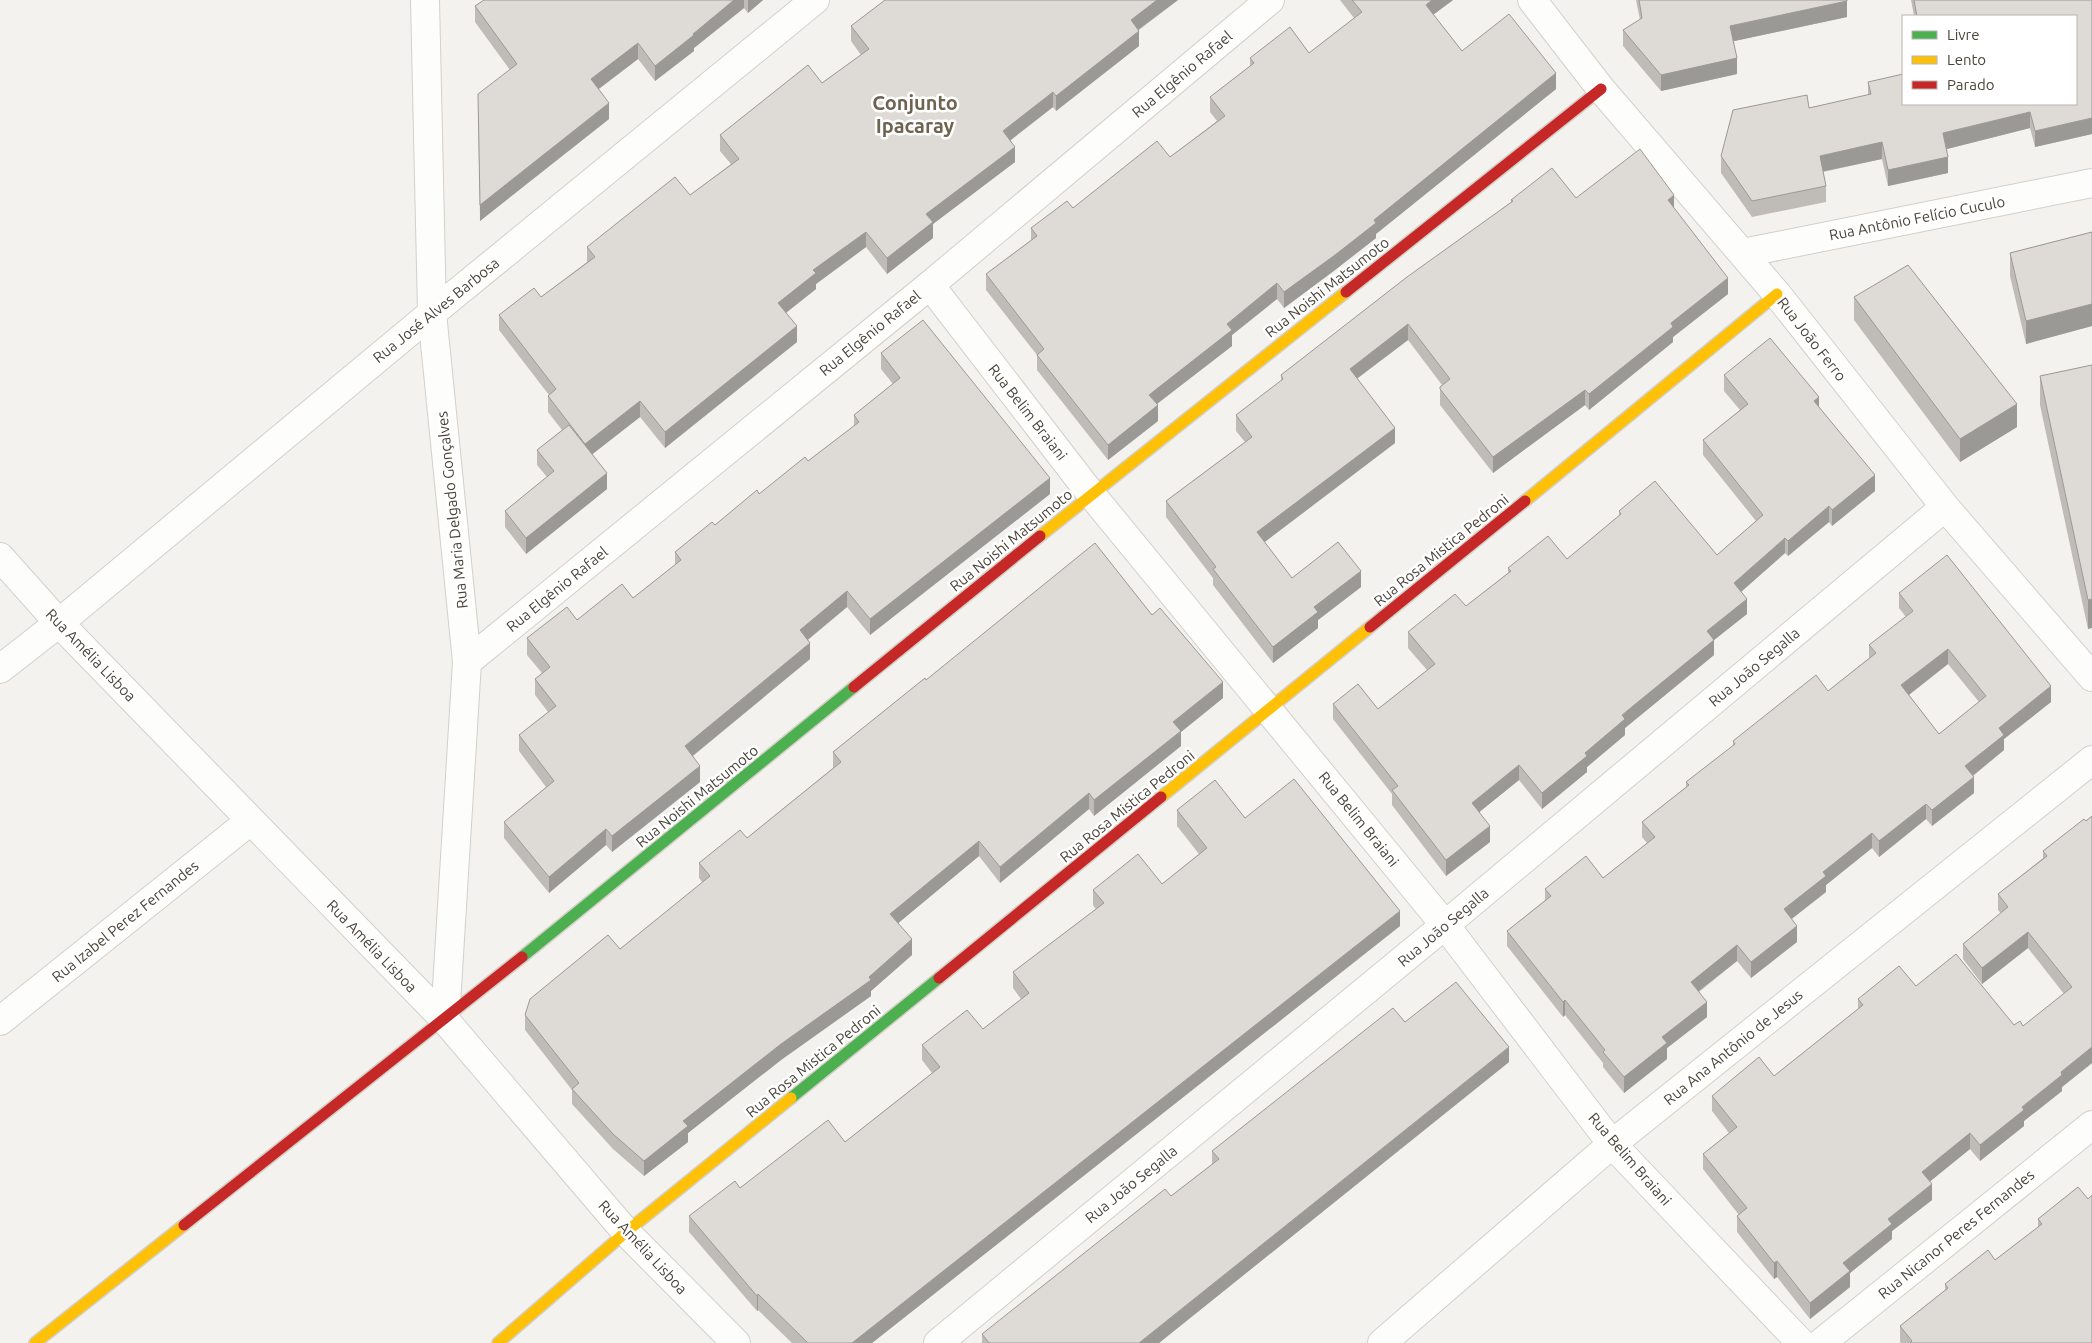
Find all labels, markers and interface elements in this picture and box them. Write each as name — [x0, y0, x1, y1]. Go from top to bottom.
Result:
legend — [1902, 15, 2077, 105]
text: Livre — [1947, 26, 1980, 43]
street label: Rua Elgênio Rafael — [1129, 27, 1236, 121]
text: Lento — [1947, 51, 1986, 68]
text: Parado — [1947, 76, 1994, 93]
district label: Conjunto Ipacaray — [872, 91, 958, 137]
street label: Rua Antônio Felício Cuculo — [1828, 193, 2006, 243]
street label: Rua Noishi Matsumoto — [1262, 233, 1392, 341]
street label: Rua José Alves Barbosa — [370, 254, 502, 366]
street label: Rua Elgênio Rafael — [816, 287, 924, 379]
street label: Rua João Ferro — [1774, 294, 1850, 384]
street label: Rua Belim Braiani — [985, 361, 1071, 463]
street label: Rua Maria Delgado Gonçalves — [433, 410, 471, 610]
street label: Rua Noishi Matsumoto — [946, 485, 1076, 595]
street label: Rua Rosa Mistica Pedroni — [1370, 491, 1512, 609]
street label: Rua Elgênio Rafael — [503, 543, 611, 635]
street label: Rua Amélia Lisboa — [43, 605, 139, 705]
street label: Rua João Segalla — [1705, 624, 1803, 710]
street label: Rua Noishi Matsumoto — [632, 741, 762, 851]
street label: Rua Rosa Mistica Pedroni — [1056, 747, 1198, 865]
street label: Rua Belim Braiani — [1315, 768, 1403, 870]
street label: Rua Izabel Perez Fernandes — [48, 857, 202, 985]
street label: Rua João Segalla — [1394, 884, 1492, 970]
street label: Rua Amélia Lisboa — [324, 896, 420, 996]
street label: Rua Ana Antônio de Jesus — [1660, 986, 1806, 1108]
street label: Rua Rosa Mistica Pedroni — [742, 1002, 884, 1120]
street label: Rua Belim Braiani — [1585, 1109, 1675, 1209]
street label: Rua João Segalla — [1082, 1142, 1180, 1226]
street label: Rua Nicanor Peres Fernandes — [1875, 1166, 2037, 1302]
street label: Rua Amélia Lisboa — [595, 1197, 691, 1297]

